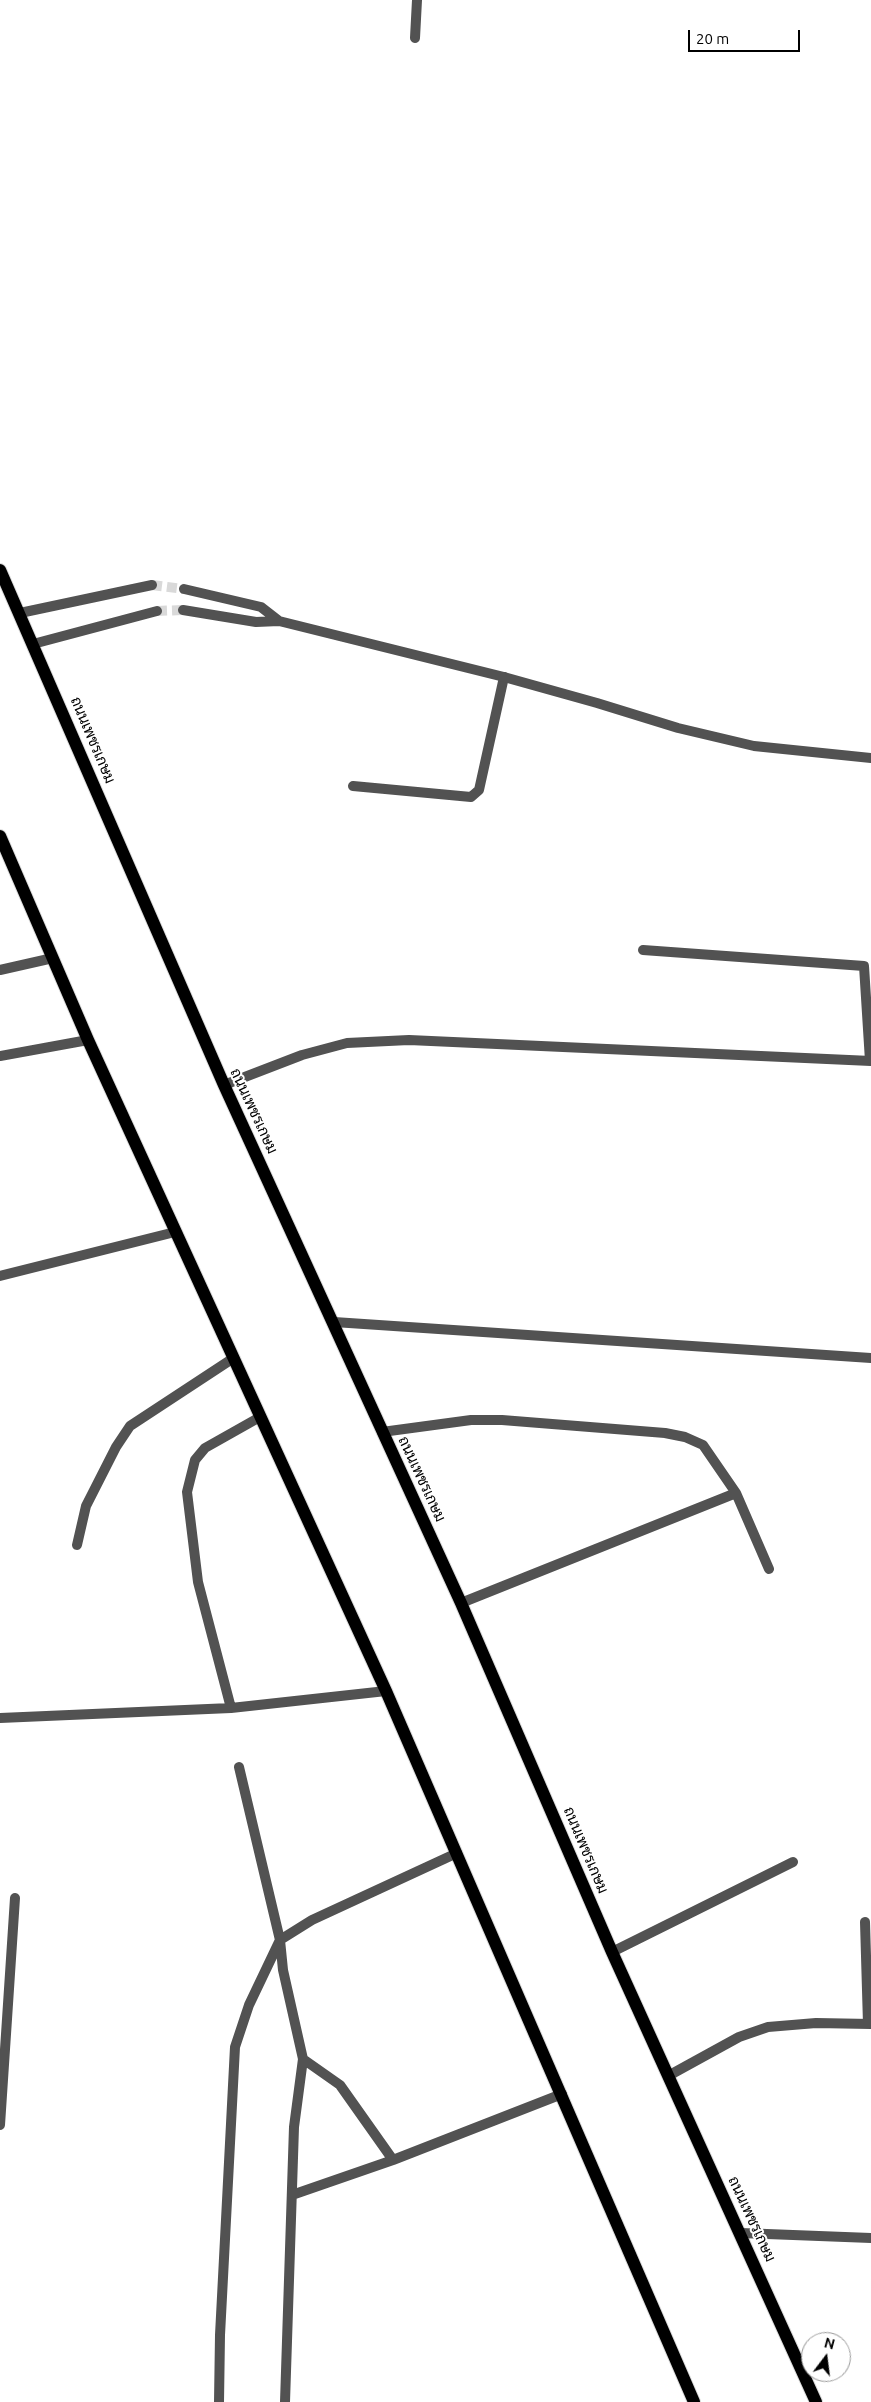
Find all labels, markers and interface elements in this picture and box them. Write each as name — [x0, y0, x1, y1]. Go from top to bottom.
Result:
scale bar — [691, 20, 804, 52]
text: 20 m — [696, 30, 729, 47]
street label: ถนนเพชรเกษม — [67, 694, 119, 786]
street label: ถนนเพชรเกษม — [226, 1065, 282, 1157]
street label: ถนนเพชรเกษม — [394, 1433, 450, 1525]
street label: ถนนเพชรเกษม — [560, 1804, 612, 1896]
street label: ถนนเพชรเกษม — [724, 2173, 780, 2265]
north arrow — [801, 2332, 851, 2382]
text: N — [822, 2334, 837, 2353]

